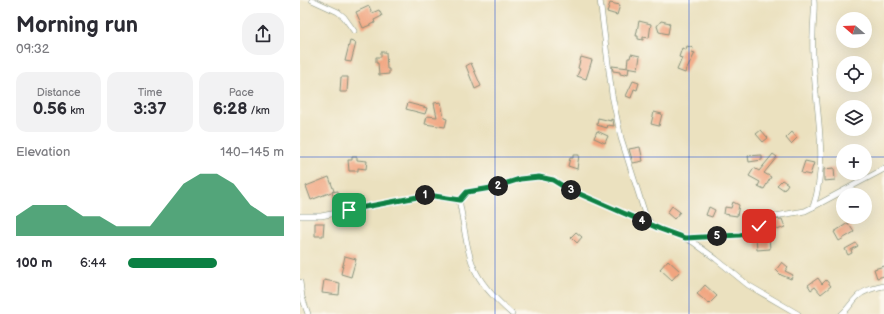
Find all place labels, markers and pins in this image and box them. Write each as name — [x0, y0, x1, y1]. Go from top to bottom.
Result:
pin: 2 — [488, 176, 508, 196]
pin: 3 — [561, 180, 581, 200]
pin: 1 — [415, 185, 435, 205]
pin — [332, 193, 366, 227]
pin — [742, 209, 776, 243]
pin: 4 — [632, 211, 652, 231]
pin: 5 — [707, 226, 727, 246]

